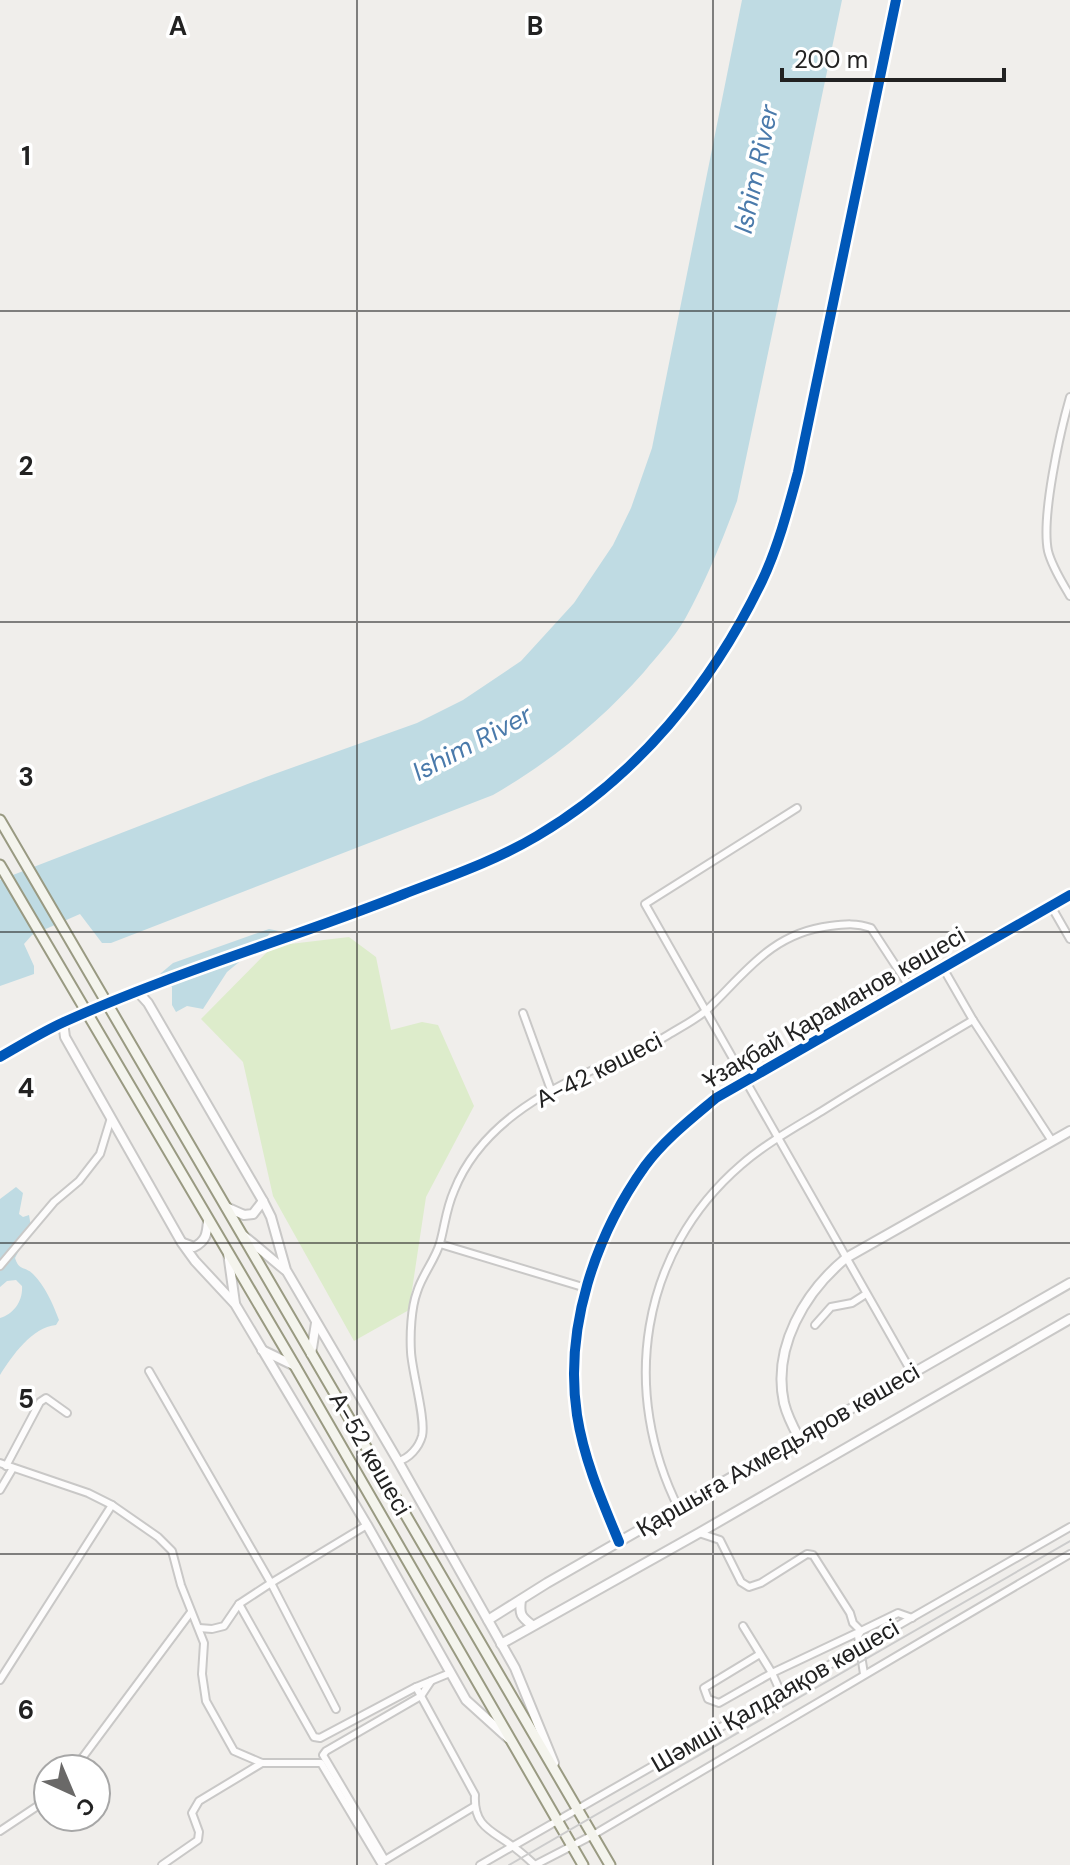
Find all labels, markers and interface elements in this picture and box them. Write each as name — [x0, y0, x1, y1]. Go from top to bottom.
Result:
text: A — [169, 9, 187, 43]
text: B — [527, 9, 543, 43]
scale bar — [782, 32, 1004, 82]
text: 200 m — [794, 44, 868, 75]
water label: Ishim River — [726, 100, 786, 236]
text: 1 — [21, 139, 31, 173]
text: 2 — [18, 449, 34, 483]
water label: Ishim River — [406, 697, 539, 789]
text: 3 — [18, 760, 34, 794]
street label: Ұзақбай Қараманов көшесі — [697, 920, 971, 1095]
street label: А-42 көшесі — [530, 1025, 667, 1115]
text: 4 — [18, 1071, 34, 1105]
street label: Қаршыға Ахмедьяров көшесі — [631, 1356, 925, 1544]
text: 5 — [18, 1382, 34, 1416]
street label: А-52 көшесі — [323, 1387, 418, 1521]
street label: Шәмші Қалдаяқов көшесі — [645, 1612, 904, 1779]
text: 6 — [18, 1693, 34, 1727]
north arrow — [32, 1753, 112, 1833]
text: С — [70, 1791, 101, 1823]

